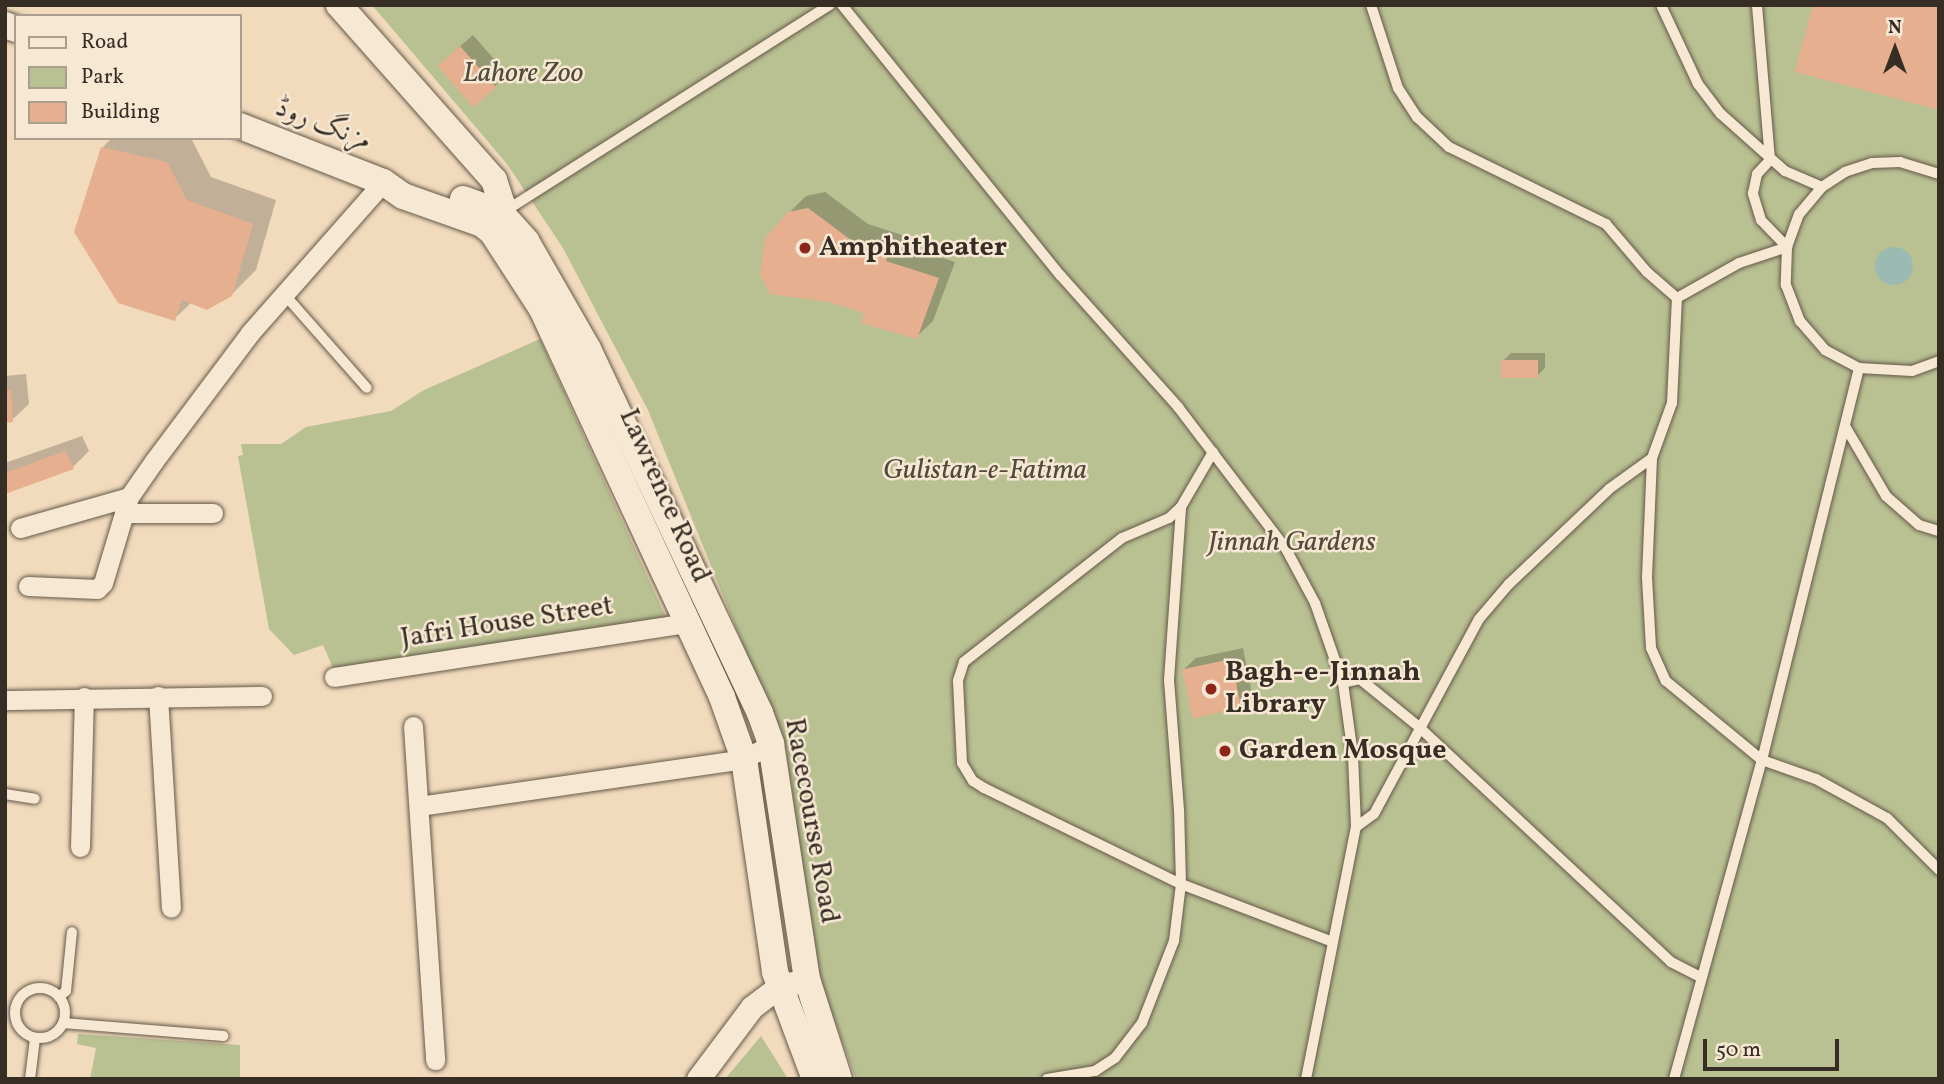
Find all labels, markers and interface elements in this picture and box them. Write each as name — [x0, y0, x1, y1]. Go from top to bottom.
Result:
legend — [14, 14, 242, 140]
north arrow — [1860, 14, 1930, 84]
text: N — [1888, 15, 1902, 41]
text: Road — [81, 28, 128, 57]
park label: Lahore Zoo — [463, 57, 583, 91]
text: Park — [81, 63, 124, 92]
street label: مزنگ روڈ — [270, 91, 376, 159]
text: Building — [81, 98, 160, 127]
place label: Amphitheater — [819, 231, 1007, 265]
marker: Amphitheater — [797, 240, 813, 256]
street label: Lawrence Road — [611, 404, 717, 588]
park label: Gulistan-e-Fatima — [883, 454, 1087, 488]
park label: Jinnah Gardens — [1208, 526, 1376, 560]
street label: Jafri House Street — [398, 590, 616, 656]
place label: Bagh-e-Jinnah Library — [1225, 656, 1420, 722]
marker: Bagh-e-Jinnah Library — [1203, 681, 1219, 697]
street label: Racecourse Road — [776, 716, 846, 926]
place label: Garden Mosque — [1239, 734, 1447, 768]
marker: Garden Mosque — [1217, 743, 1233, 759]
scale bar — [1706, 1024, 1842, 1068]
text: 50 m — [1716, 1036, 1761, 1065]

